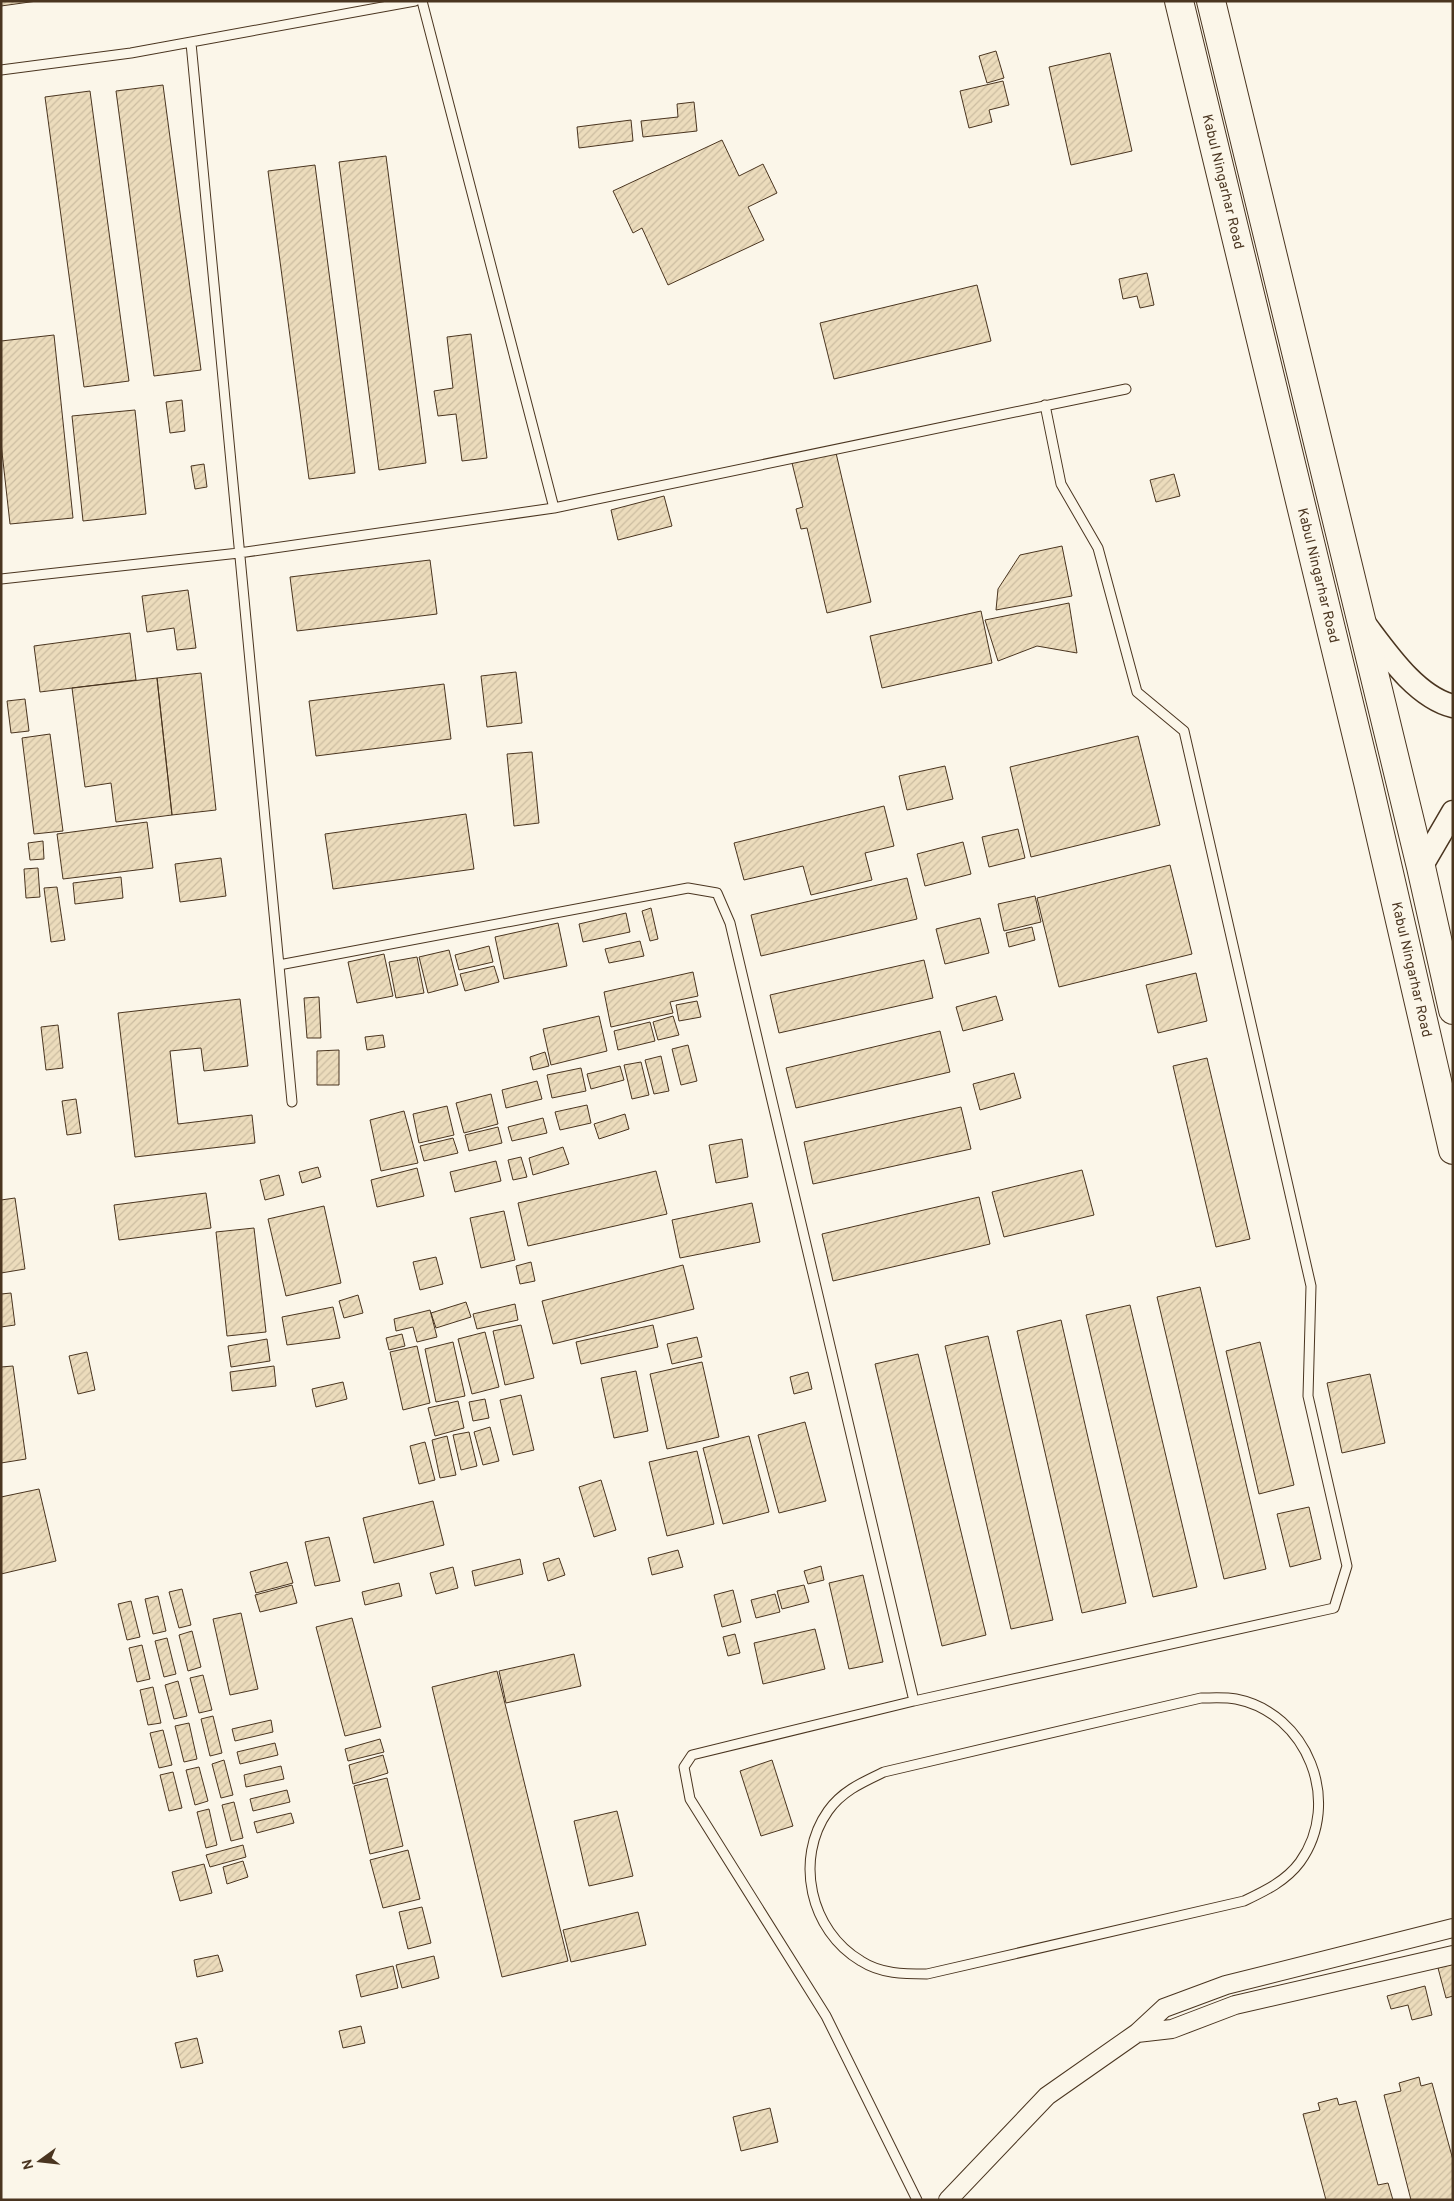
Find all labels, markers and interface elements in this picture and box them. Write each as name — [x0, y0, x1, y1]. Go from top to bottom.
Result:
street label: Kabul Ningarhar Road — [1198, 113, 1247, 251]
street label: Kabul Ningarhar Road — [1293, 506, 1343, 645]
street label: Kabul Ningarhar Road — [1387, 900, 1435, 1039]
north arrow — [15, 2136, 65, 2186]
text: N — [19, 2157, 38, 2171]

